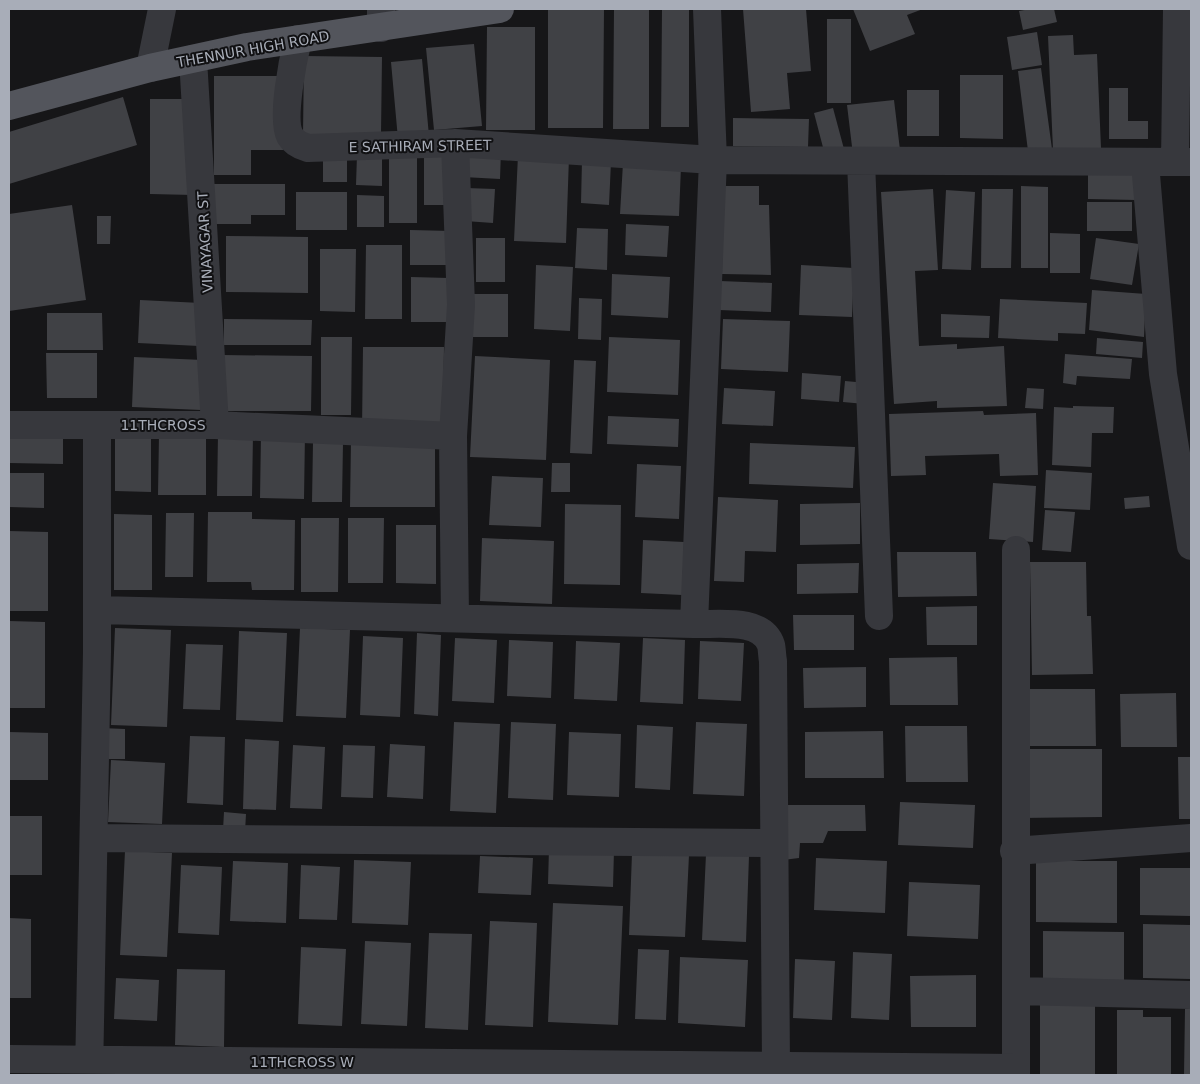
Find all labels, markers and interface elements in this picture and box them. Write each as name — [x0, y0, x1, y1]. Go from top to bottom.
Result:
street label: THENNUR HIGH ROAD — [174, 28, 331, 70]
street label: E SATHIRAM STREET — [348, 137, 492, 155]
street label: VINAYAGAR ST — [194, 190, 216, 293]
street label: 11THCROSS — [120, 417, 206, 433]
street label: 11THCROSS W — [250, 1054, 354, 1070]

